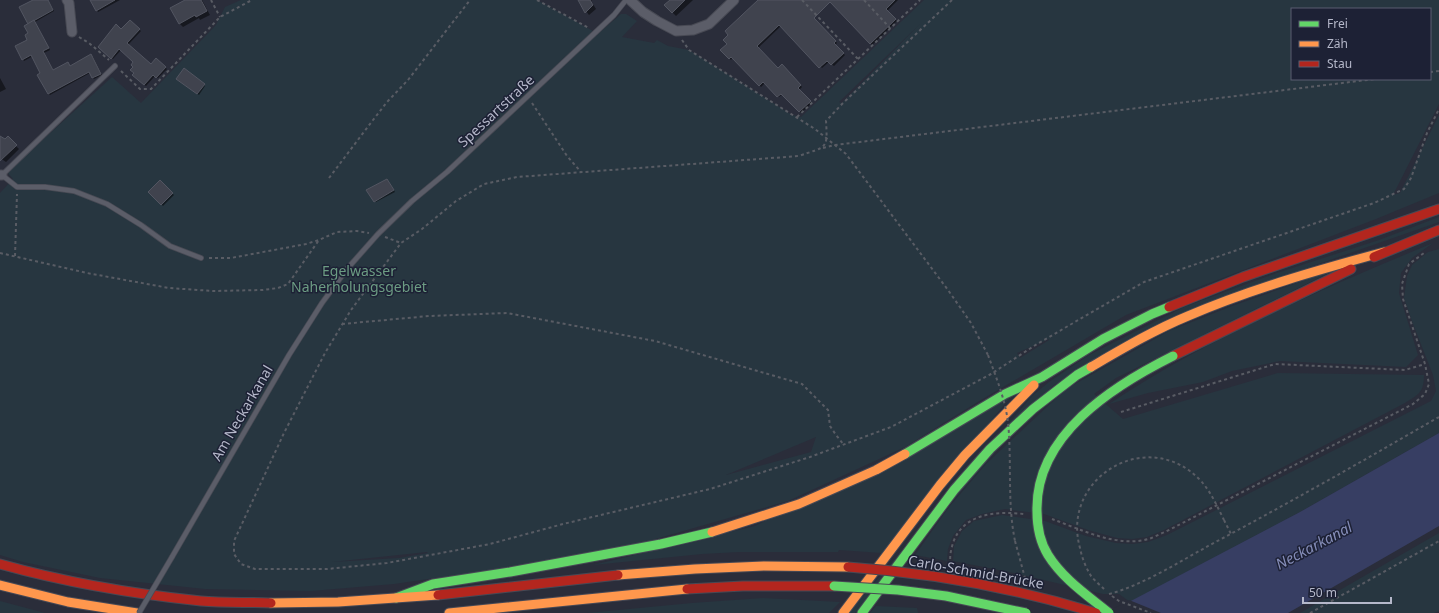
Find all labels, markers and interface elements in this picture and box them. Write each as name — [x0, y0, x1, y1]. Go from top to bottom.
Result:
legend — [1291, 8, 1431, 80]
text: Frei — [1327, 15, 1348, 32]
text: Zäh — [1327, 35, 1348, 52]
text: Stau — [1327, 55, 1352, 72]
street label: Spessartstraße — [453, 70, 538, 151]
park label: Egelwasser Naherholungsgebiet — [291, 261, 427, 296]
street label: Am Neckarkanal — [206, 361, 277, 464]
water label: Neckarkanal — [1272, 516, 1356, 574]
street label: Carlo-Schmid-Brücke — [907, 550, 1046, 593]
scale bar — [1303, 579, 1391, 605]
text: 50 m — [1309, 584, 1337, 601]

